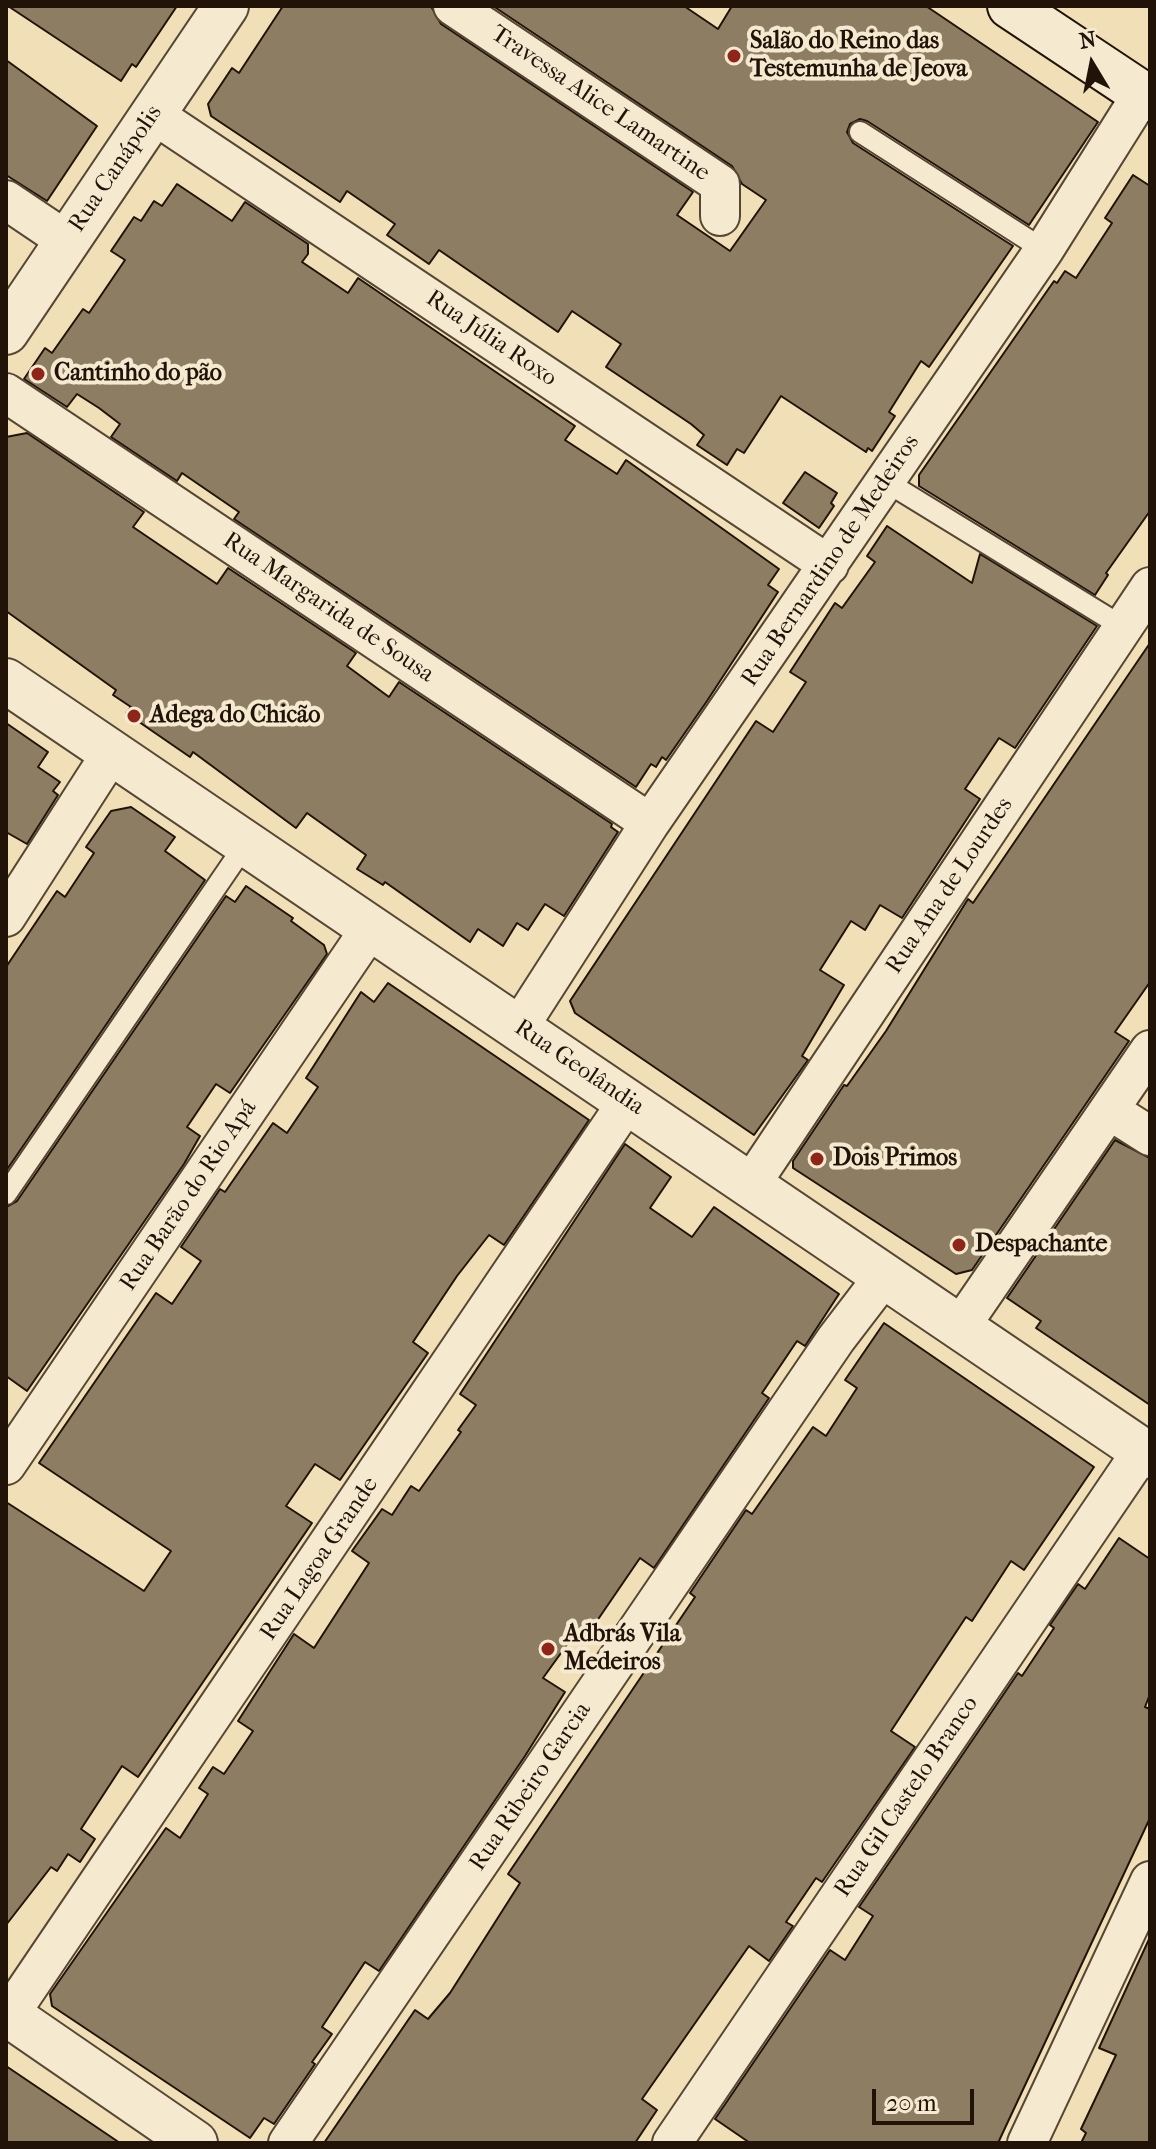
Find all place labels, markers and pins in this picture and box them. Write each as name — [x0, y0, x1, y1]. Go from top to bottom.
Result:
place label: Salão do Reino das Testemunha de Jeova — [750, 28, 967, 84]
marker: Salão do Reino das Testemunha de Jeova — [725, 47, 743, 65]
place label: Cantinho do pão — [54, 360, 222, 388]
marker: Cantinho do pão — [29, 365, 47, 383]
place label: Adega do Chicão — [150, 702, 320, 730]
marker: Adega do Chicão — [125, 707, 143, 725]
place label: Dois Primos — [833, 1145, 957, 1173]
marker: Dois Primos — [808, 1150, 826, 1168]
place label: Despachante — [975, 1231, 1107, 1259]
marker: Despachante — [950, 1236, 968, 1254]
place label: Adbrás Vila Medeiros — [564, 1621, 681, 1677]
marker: Adbrás Vila Medeiros — [539, 1640, 557, 1658]

